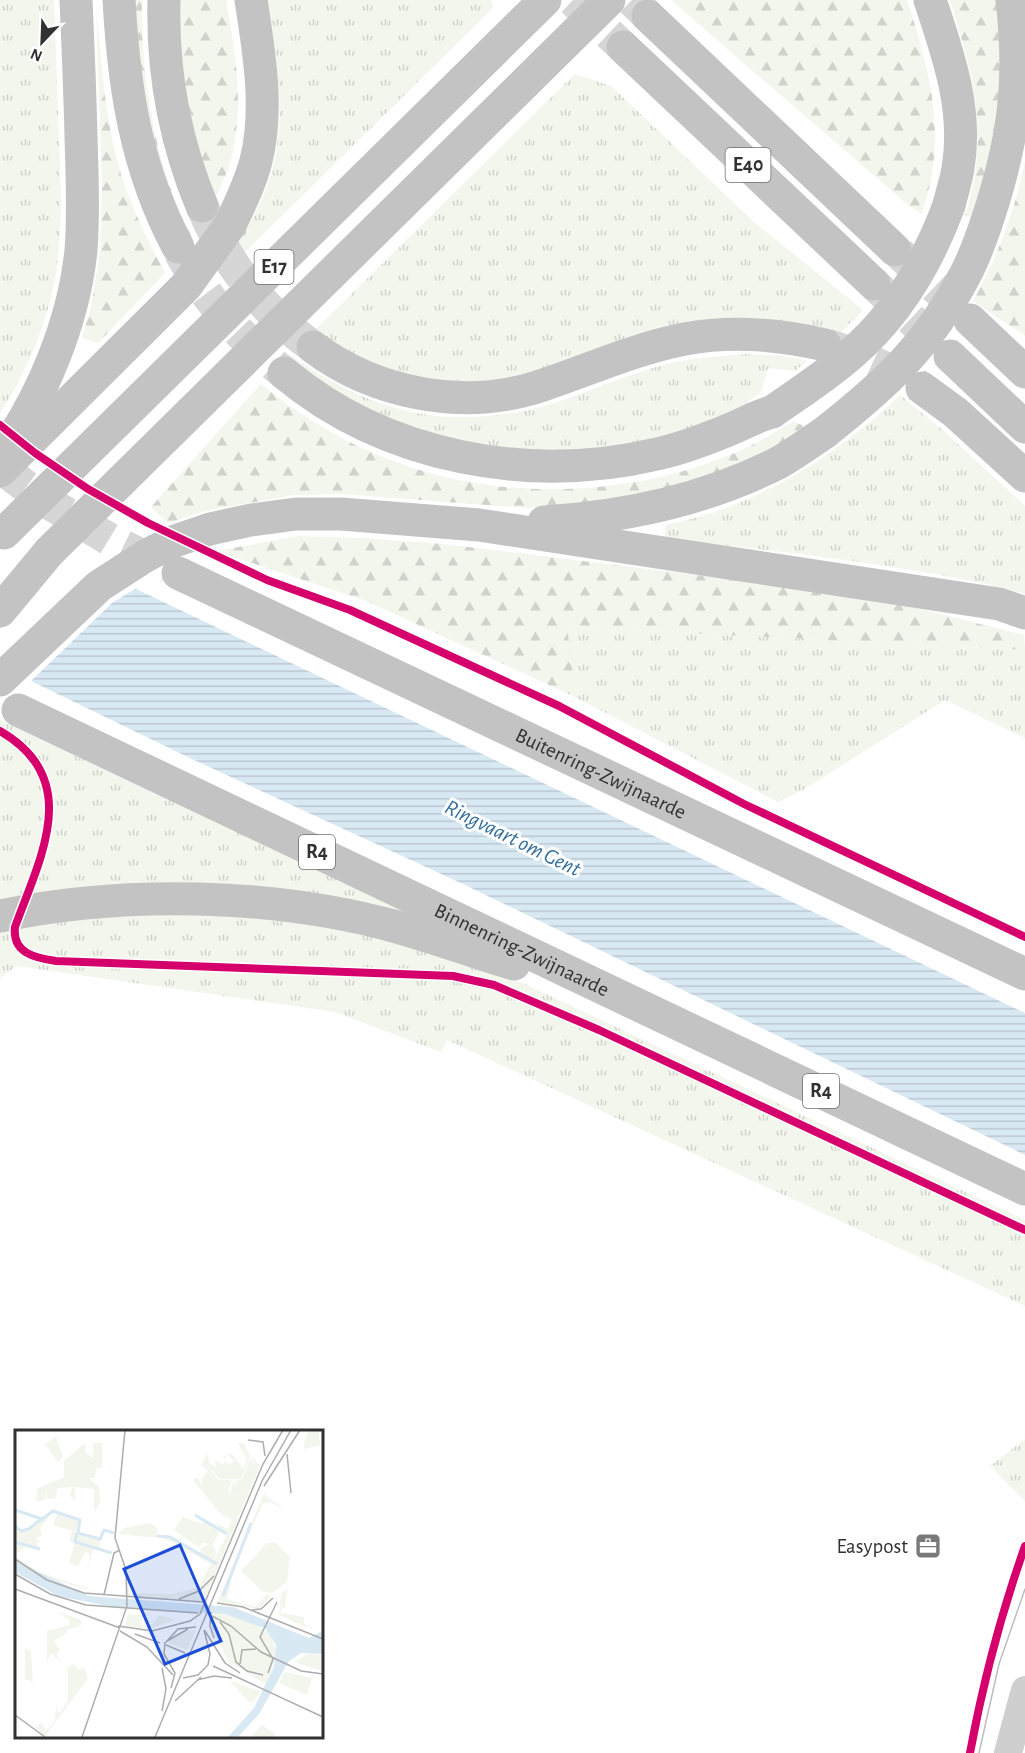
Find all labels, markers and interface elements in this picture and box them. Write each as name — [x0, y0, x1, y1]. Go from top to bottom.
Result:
north arrow — [12, 12, 72, 72]
text: N — [28, 45, 45, 64]
road number: E40 — [726, 148, 771, 182]
road number: E17 — [254, 250, 294, 284]
street label: Buitenring-Zwijnaarde — [512, 724, 690, 823]
water label: Ringvaart om Gent — [442, 796, 585, 881]
road number: R4 — [299, 835, 335, 869]
street label: Binnenring-Zwijnaarde — [431, 899, 612, 1000]
road number: R4 — [803, 1074, 839, 1108]
inset map — [15, 1430, 322, 1738]
office icon: Easypost — [913, 1531, 943, 1561]
place label: Easypost — [836, 1536, 908, 1557]

